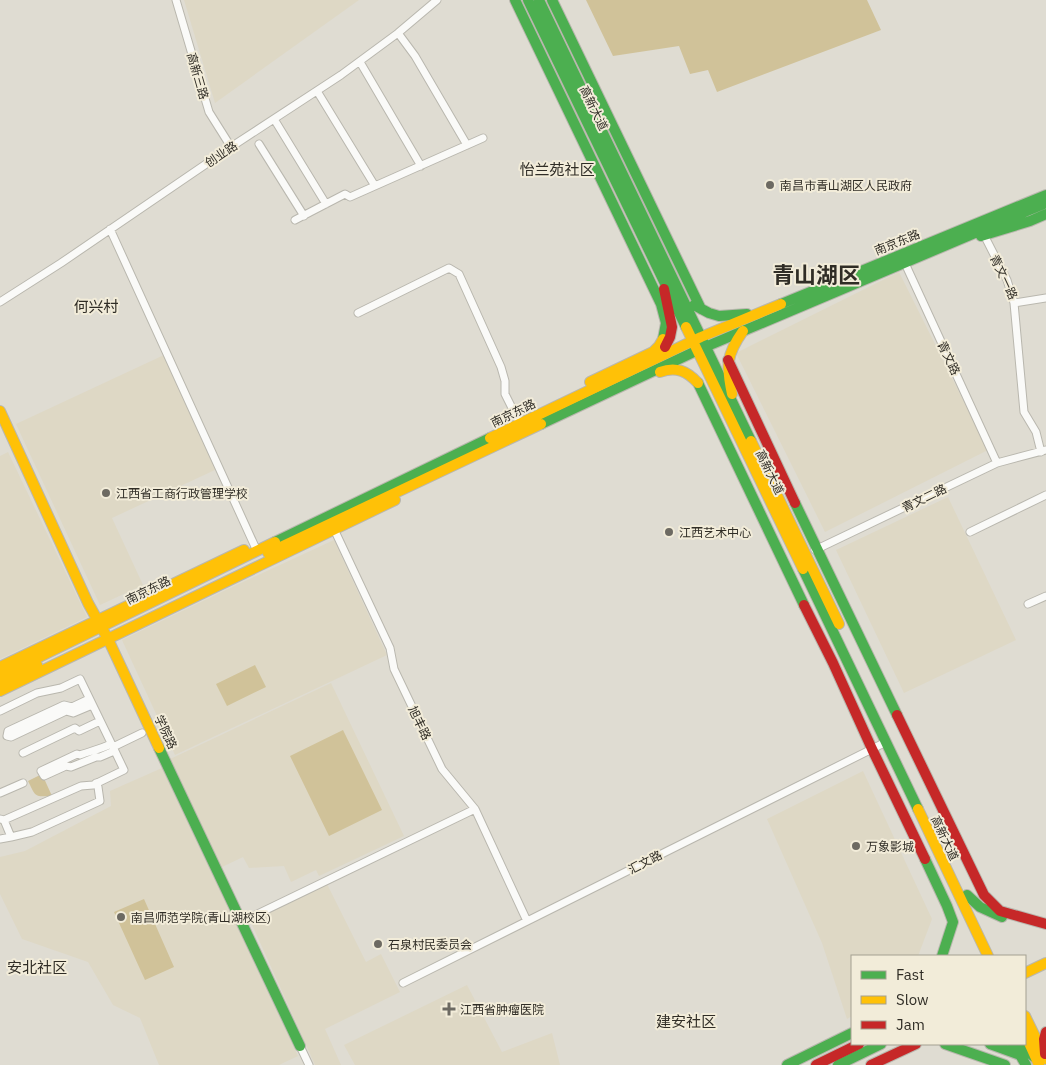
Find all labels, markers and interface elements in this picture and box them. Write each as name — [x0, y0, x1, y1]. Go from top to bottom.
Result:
street label: 高新三路 — [184, 51, 212, 101]
street label: 高新大道 — [577, 83, 611, 133]
street label: 创业路 — [202, 138, 240, 170]
district label: 怡兰苑社区 — [519, 160, 595, 179]
place label: 南昌市青山湖区人民政府 — [780, 178, 912, 193]
marker: 南昌市青山湖区人民政府 — [764, 179, 776, 191]
street label: 南京东路 — [872, 226, 922, 258]
street label: 青文一路 — [987, 252, 1021, 302]
district label: 青山湖区 — [772, 260, 860, 289]
district label: 何兴村 — [73, 297, 119, 316]
street label: 青文路 — [935, 339, 963, 377]
street label: 南京东路 — [488, 396, 538, 430]
street label: 高新大道 — [753, 447, 787, 497]
street label: 青文二路 — [899, 481, 949, 515]
place label: 江西省工商行政管理学校 — [116, 486, 248, 501]
marker: 江西省工商行政管理学校 — [100, 487, 112, 499]
place label: 江西艺术中心 — [679, 525, 751, 540]
marker: 江西艺术中心 — [663, 526, 675, 538]
street label: 南京东路 — [123, 573, 173, 607]
street label: 旭丰路 — [405, 704, 435, 742]
street label: 学院路 — [152, 713, 180, 751]
street label: 高新大道 — [928, 813, 962, 863]
place label: 万象影城 — [866, 839, 914, 854]
marker: 万象影城 — [850, 840, 862, 852]
street label: 汇文路 — [626, 847, 664, 877]
place label: 南昌师范学院(青山湖校区) — [131, 910, 271, 925]
marker: 南昌师范学院(青山湖校区) — [115, 911, 127, 923]
place label: 石泉村民委员会 — [388, 937, 472, 952]
marker: 石泉村民委员会 — [372, 938, 384, 950]
legend — [851, 955, 1026, 1045]
district label: 安北社区 — [7, 958, 67, 977]
text: Fast — [896, 965, 924, 984]
text: Slow — [896, 990, 929, 1009]
marker: 江西省肿瘤医院 — [442, 1002, 456, 1016]
place label: 江西省肿瘤医院 — [460, 1002, 544, 1017]
district label: 建安社区 — [656, 1012, 716, 1031]
text: Jam — [896, 1015, 925, 1034]

